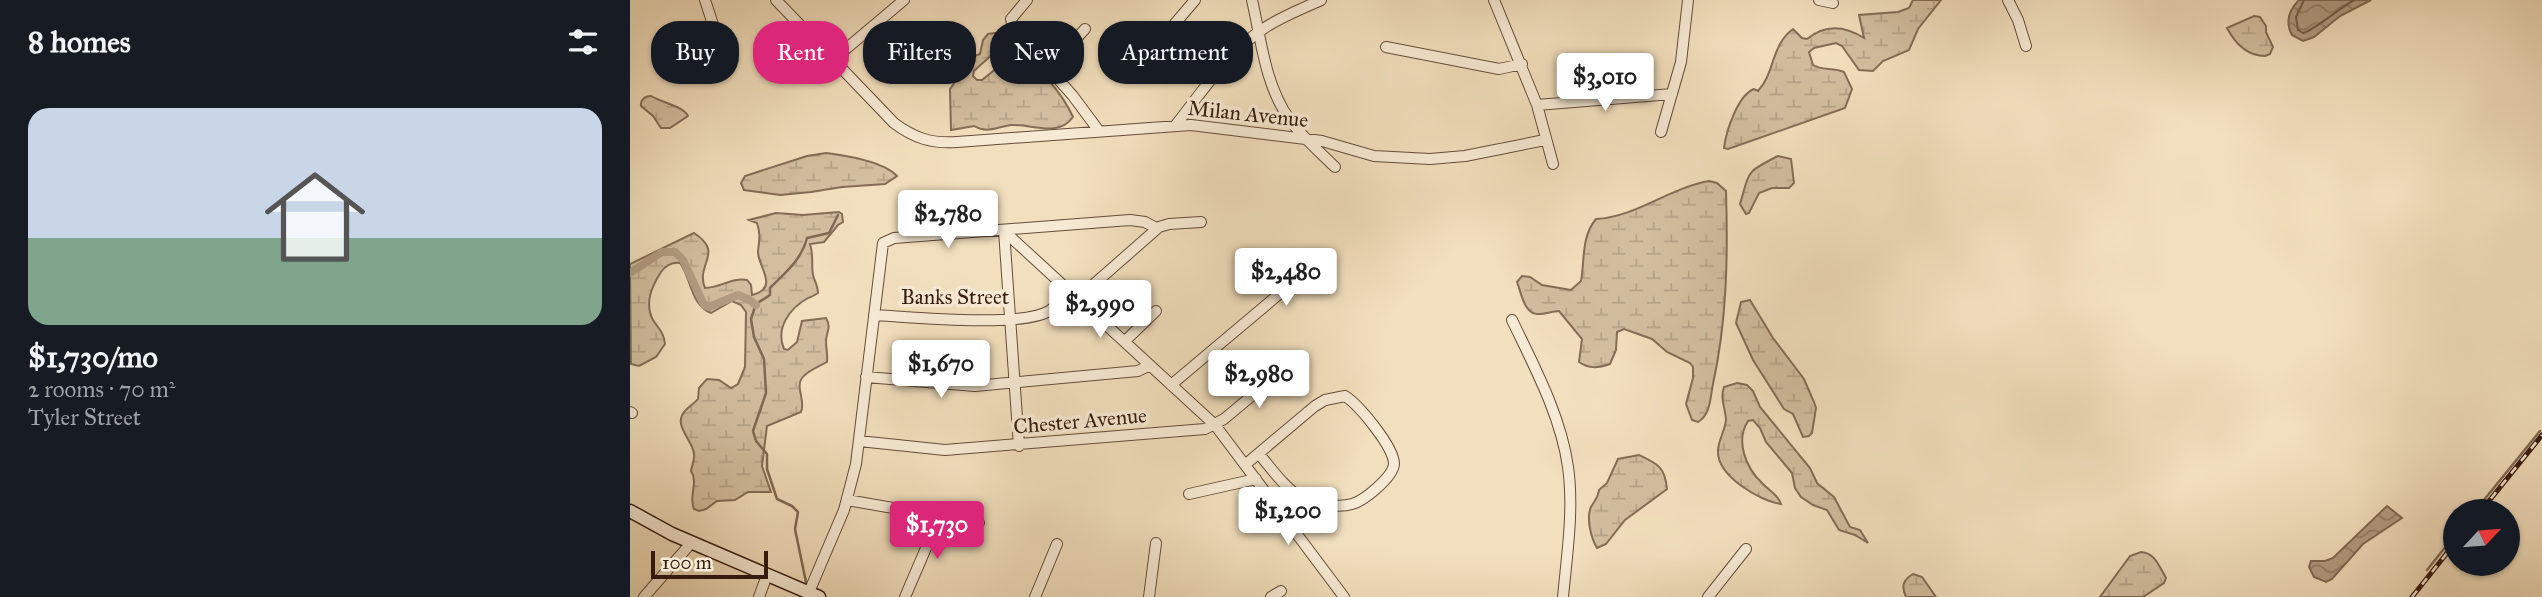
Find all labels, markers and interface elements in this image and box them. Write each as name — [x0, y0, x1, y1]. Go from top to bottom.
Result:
chip: Buy — [651, 21, 739, 84]
chip: Rent — [753, 21, 849, 84]
chip: Filters — [863, 21, 976, 84]
chip: New — [990, 21, 1084, 84]
chip: Apartment — [1098, 21, 1253, 84]
icon: filters — [564, 23, 602, 61]
text: 8 homes — [28, 24, 131, 60]
pin: $3,010 — [1548, 54, 1662, 113]
text: $3,010 — [1573, 62, 1637, 90]
street label: Milan Avenue — [1187, 95, 1310, 133]
icon: home — [252, 154, 378, 280]
pin: $2,780 — [891, 190, 1005, 250]
text: $2,780 — [914, 199, 982, 227]
pin: $2,480 — [1229, 248, 1343, 308]
text: $2,480 — [1251, 257, 1321, 285]
pin: $2,990 — [1043, 280, 1157, 340]
street label: Banks Street — [901, 284, 1010, 310]
text: $2,990 — [1065, 289, 1135, 317]
text: $1,730/mo — [28, 339, 158, 375]
pin: $1,670 — [884, 340, 998, 400]
text: $1,670 — [908, 349, 974, 377]
pin: $2,980 — [1202, 350, 1316, 410]
text: $2,980 — [1224, 359, 1294, 387]
text: 2 rooms · 70 m² — [28, 375, 176, 403]
street label: Chester Avenue — [1012, 402, 1148, 440]
text: Tyler Street — [28, 403, 141, 431]
pin: $1,200 — [1231, 488, 1345, 547]
text: $1,200 — [1255, 496, 1321, 524]
north arrow — [2443, 499, 2520, 576]
map controls — [2443, 499, 2520, 576]
pin: $1,730 — [880, 502, 994, 561]
text: $1,730 — [906, 510, 968, 538]
scale bar — [651, 548, 768, 580]
text: 100 m — [662, 551, 712, 574]

